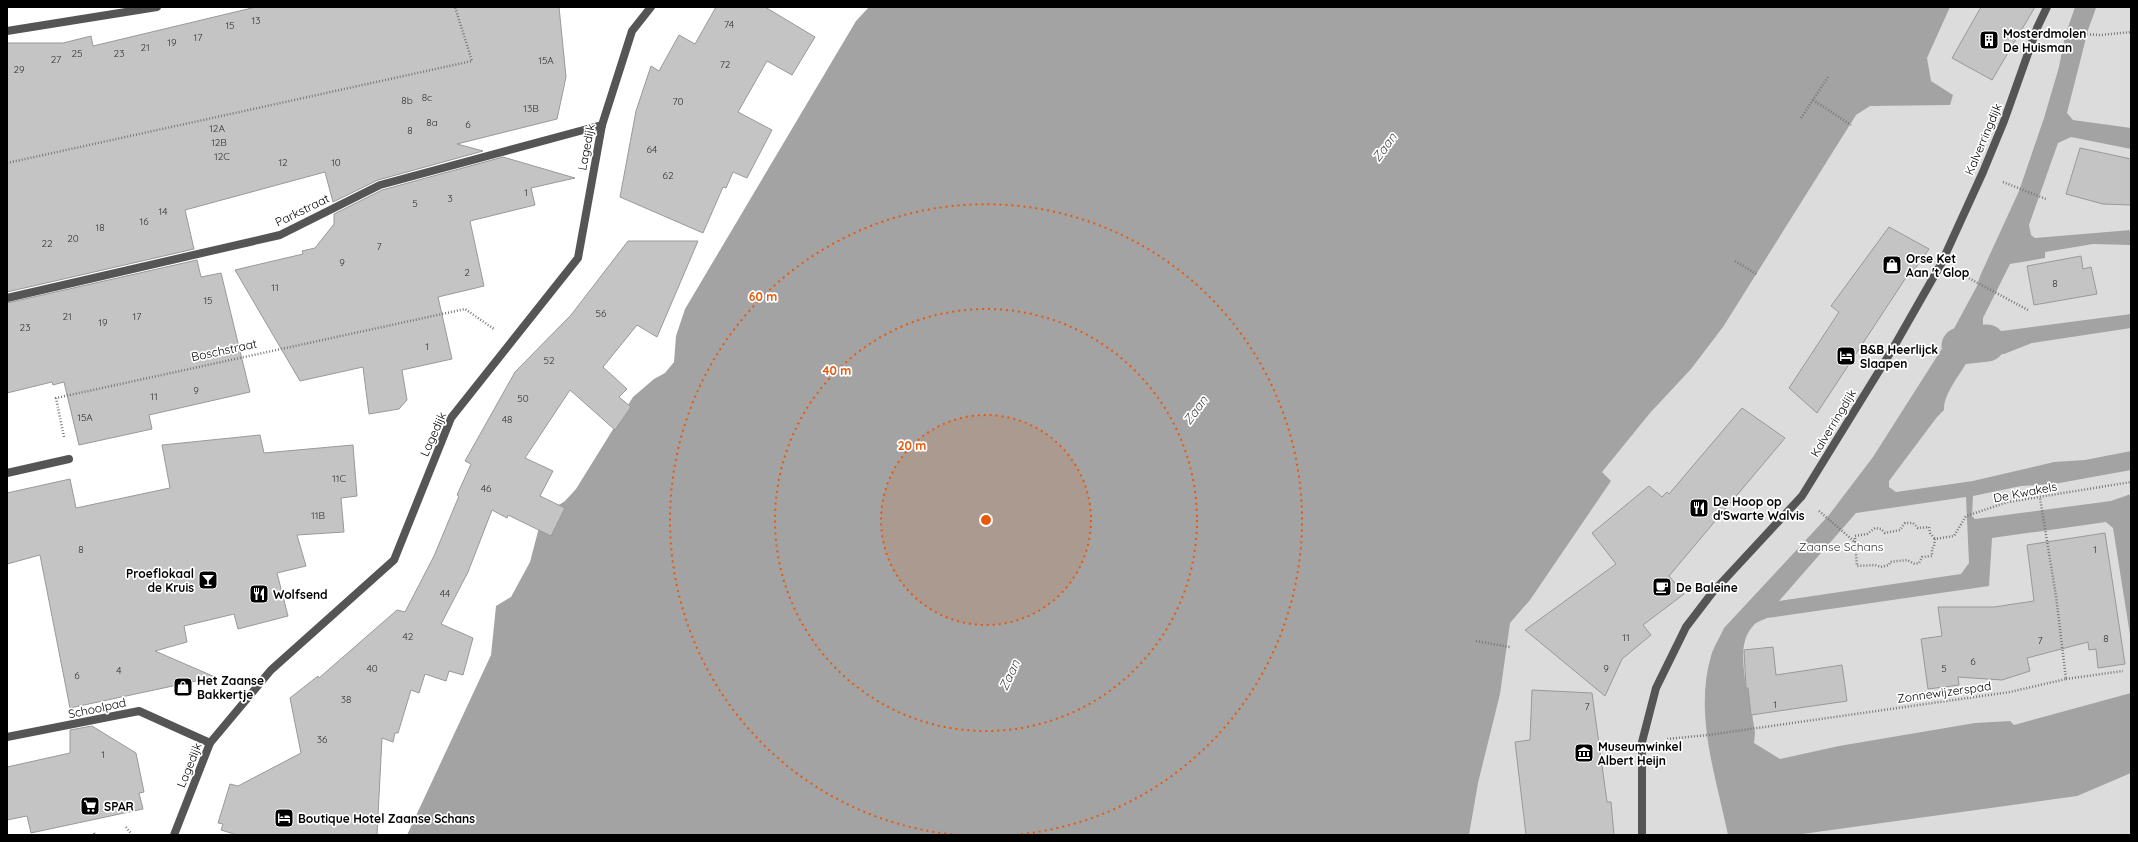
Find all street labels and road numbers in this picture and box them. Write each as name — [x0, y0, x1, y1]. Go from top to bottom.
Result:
street label: Kalverringdijk — [1961, 101, 2005, 177]
street label: Lagedijk — [574, 122, 598, 172]
street label: Parkstraat — [273, 190, 331, 230]
street label: Boschstraat — [190, 336, 258, 364]
street label: Kalverringdijk — [1807, 386, 1859, 460]
street label: Lagedijk — [417, 409, 449, 459]
street label: De Kwakels — [1992, 478, 2058, 506]
street label: Zonnewijzerspad — [1896, 678, 1992, 706]
street label: Schoolpad — [67, 695, 127, 721]
street label: Lagedijk — [173, 740, 205, 790]

